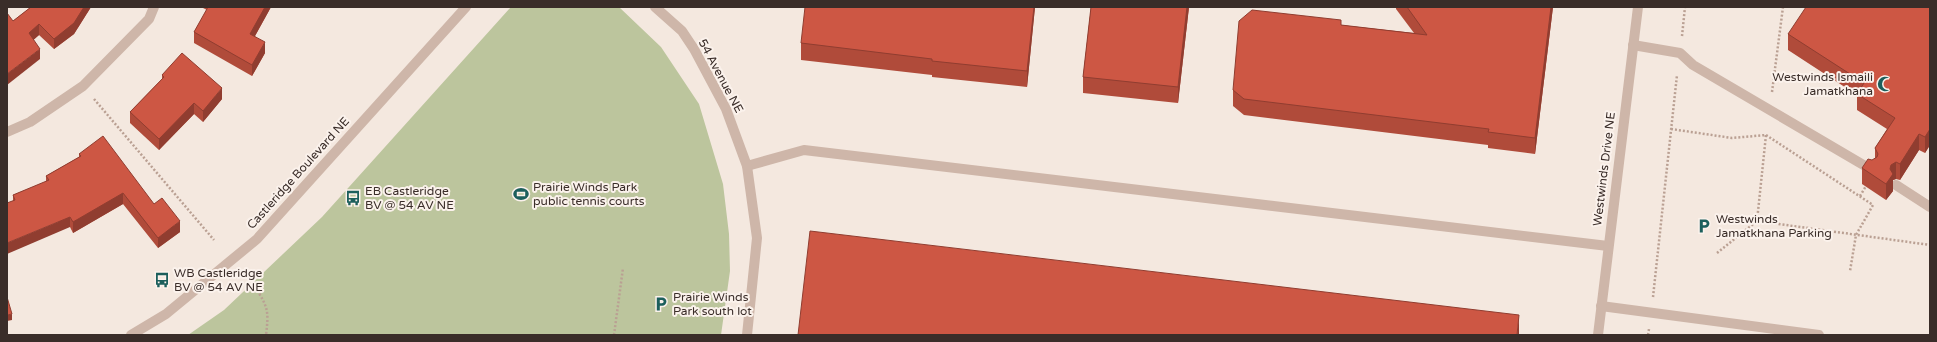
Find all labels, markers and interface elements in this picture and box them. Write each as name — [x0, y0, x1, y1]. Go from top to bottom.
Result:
street label: 54 Avenue NE — [696, 37, 746, 116]
place label: Westwinds Ismaili Jamatkhana — [1772, 70, 1873, 98]
mosque icon: Westwinds Ismaili Jamatkhana — [1876, 75, 1894, 93]
street label: Westwinds Drive NE — [1590, 111, 1618, 227]
street label: Castleridge Boulevard NE — [244, 114, 352, 232]
place label: Prairie Winds Park public tennis courts — [533, 180, 645, 208]
place label: EB Castleridge BV @ 54 AV NE — [365, 184, 454, 212]
sports icon: Prairie Winds Park public tennis courts — [512, 185, 530, 203]
bus stop icon: EB Castleridge BV @ 54 AV NE — [344, 189, 362, 207]
place label: Westwinds Jamatkhana Parking — [1716, 212, 1832, 240]
parking icon: Westwinds Jamatkhana Parking — [1695, 217, 1713, 235]
place label: WB Castleridge BV @ 54 AV NE — [174, 266, 263, 294]
bus stop icon: WB Castleridge BV @ 54 AV NE — [153, 271, 171, 289]
place label: Prairie Winds Park south lot — [673, 290, 752, 318]
parking icon: Prairie Winds Park south lot — [652, 295, 670, 313]

